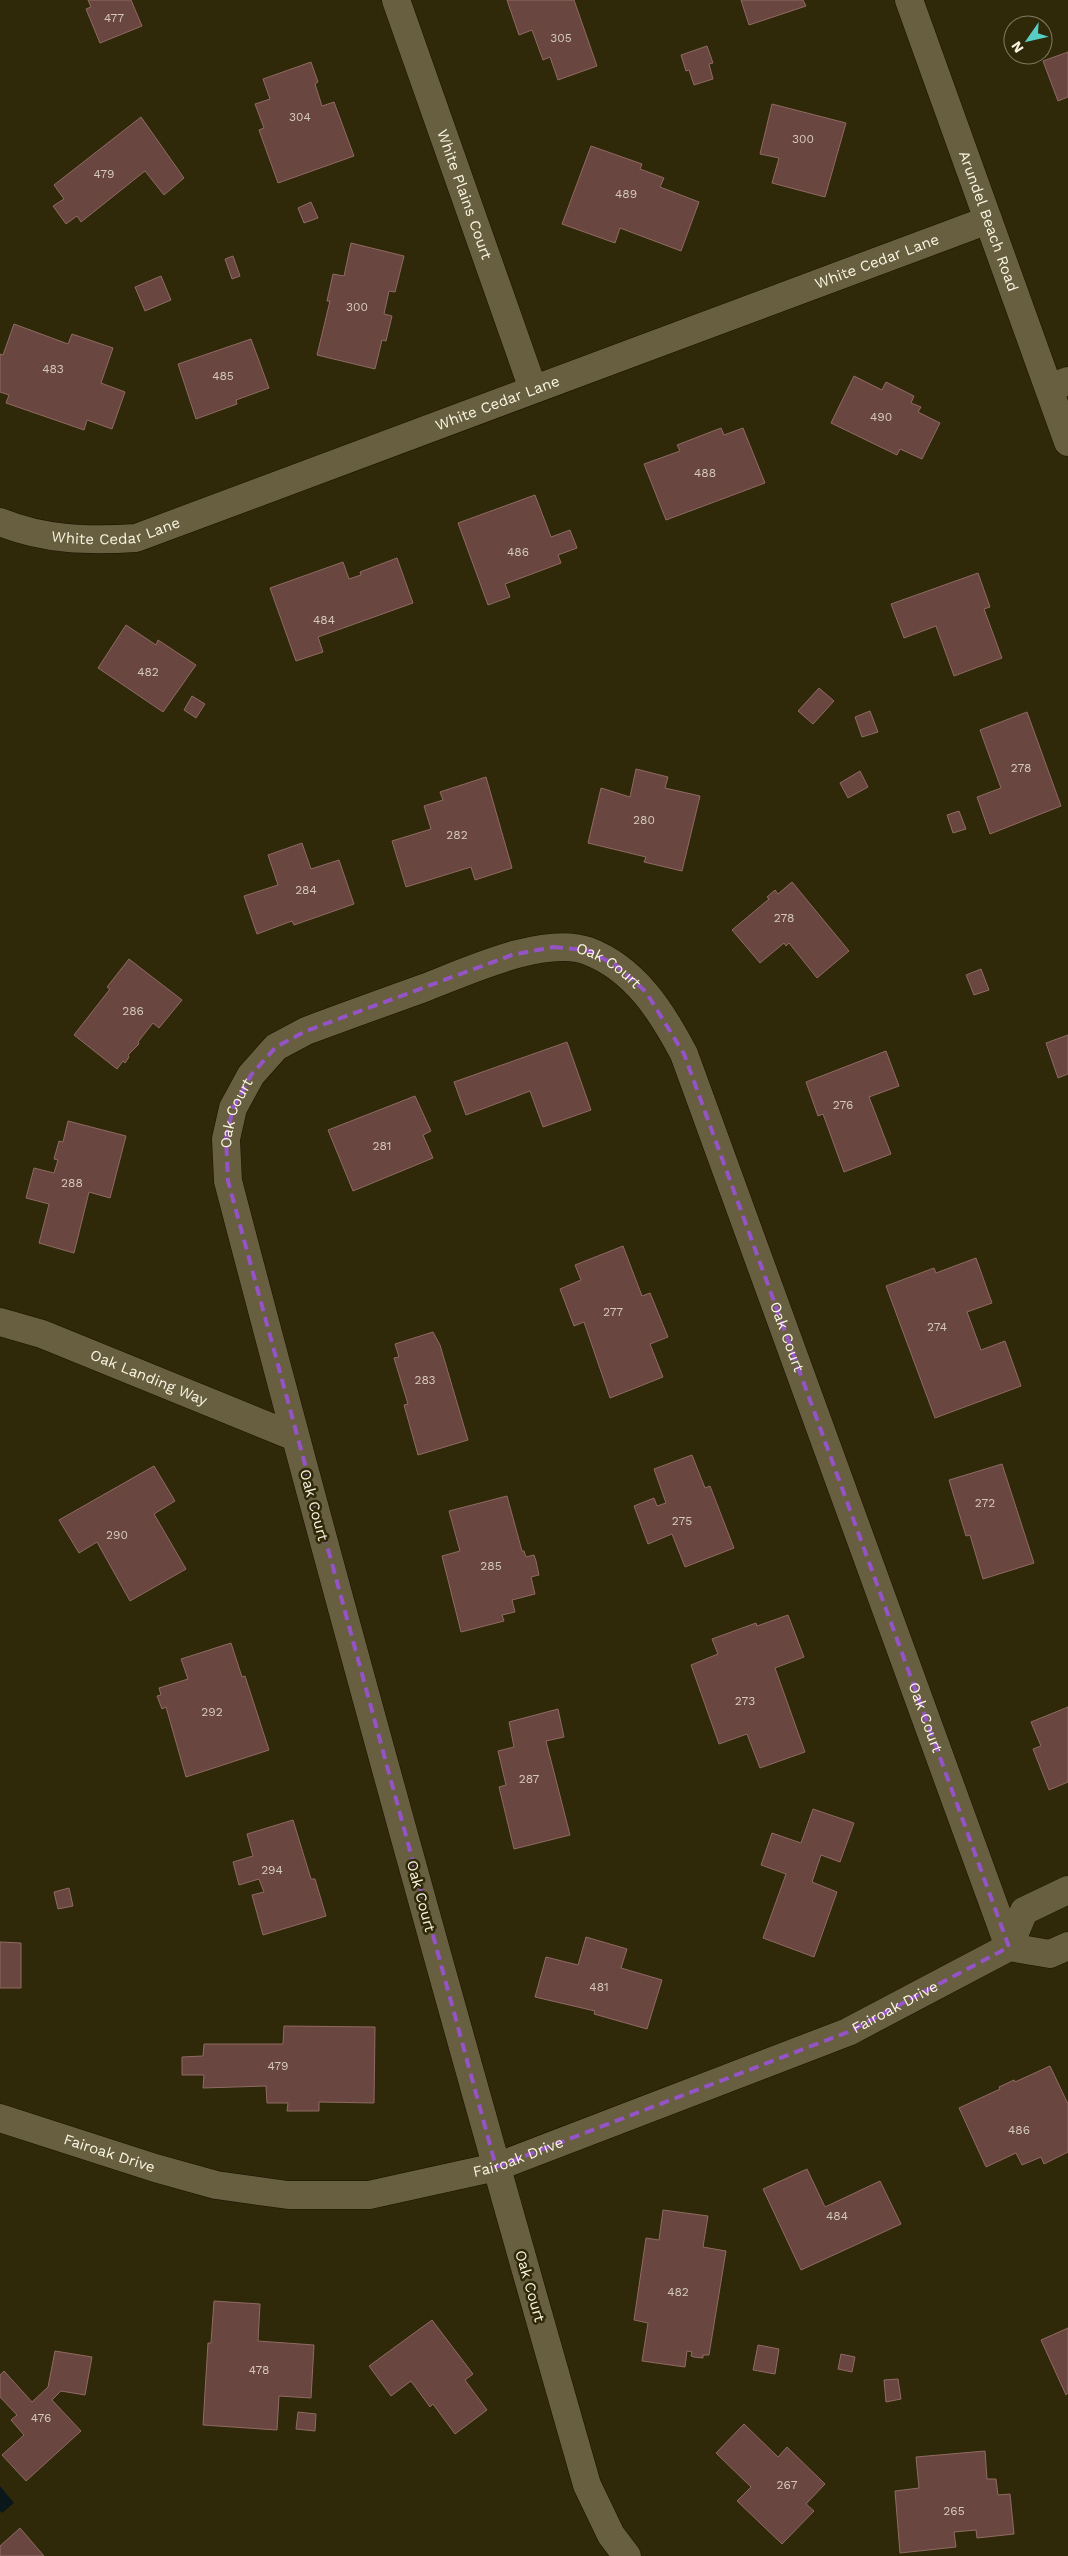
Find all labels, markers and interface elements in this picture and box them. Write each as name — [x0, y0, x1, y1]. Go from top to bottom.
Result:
house number: 477 — [104, 11, 124, 25]
north arrow — [1003, 15, 1053, 65]
house number: 305 — [550, 31, 572, 45]
text: N — [1008, 38, 1027, 56]
house number: 304 — [289, 110, 311, 124]
street label: White Plains Court — [433, 127, 496, 263]
house number: 300 — [792, 132, 814, 146]
street label: Arundel Beach Road — [955, 148, 1022, 294]
house number: 479 — [94, 167, 114, 181]
house number: 489 — [615, 187, 637, 201]
street label: White Cedar Lane — [812, 230, 941, 293]
house number: 300 — [346, 300, 368, 314]
house number: 483 — [42, 362, 64, 376]
house number: 485 — [212, 369, 234, 383]
street label: White Cedar Lane — [433, 372, 562, 434]
house number: 490 — [870, 410, 892, 424]
house number: 488 — [694, 466, 716, 480]
street label: White Cedar Lane — [50, 513, 183, 548]
house number: 486 — [507, 545, 529, 559]
house number: 484 — [313, 613, 335, 627]
house number: 482 — [137, 665, 159, 679]
house number: 278 — [1011, 761, 1031, 775]
house number: 280 — [633, 813, 655, 827]
house number: 282 — [446, 828, 468, 842]
house number: 284 — [295, 883, 317, 897]
house number: 278 — [774, 911, 794, 925]
street label: Oak Court — [574, 939, 645, 993]
house number: 286 — [122, 1004, 144, 1018]
street label: Oak Court — [217, 1074, 257, 1149]
house number: 276 — [833, 1098, 853, 1112]
house number: 281 — [372, 1139, 392, 1153]
house number: 288 — [61, 1176, 83, 1190]
street label: Oak Court — [766, 1299, 808, 1375]
house number: 277 — [603, 1305, 623, 1319]
house number: 274 — [927, 1320, 947, 1334]
street label: Oak Landing Way — [88, 1346, 210, 1409]
house number: 283 — [414, 1373, 436, 1387]
street label: Oak Court — [296, 1467, 332, 1544]
house number: 272 — [975, 1496, 995, 1510]
house number: 275 — [672, 1514, 692, 1528]
house number: 290 — [106, 1528, 128, 1542]
house number: 285 — [480, 1559, 502, 1573]
street label: Oak Court — [904, 1680, 947, 1756]
house number: 273 — [735, 1694, 755, 1708]
house number: 292 — [201, 1705, 223, 1719]
house number: 287 — [519, 1772, 540, 1786]
street label: Oak Court — [403, 1858, 439, 1935]
house number: 294 — [261, 1863, 283, 1877]
street label: Fairoak Drive — [849, 1977, 941, 2037]
house number: 481 — [589, 1980, 609, 1994]
house number: 479 — [268, 2059, 288, 2073]
house number: 486 — [1008, 2123, 1030, 2137]
street label: Fairoak Drive — [61, 2130, 157, 2176]
street label: Fairoak Drive — [471, 2133, 566, 2181]
house number: 484 — [826, 2209, 848, 2223]
street label: Oak Court — [511, 2248, 549, 2324]
house number: 482 — [667, 2285, 689, 2299]
house number: 478 — [249, 2363, 269, 2377]
house number: 476 — [31, 2411, 51, 2425]
house number: 267 — [777, 2478, 798, 2492]
house number: 265 — [943, 2504, 965, 2518]

